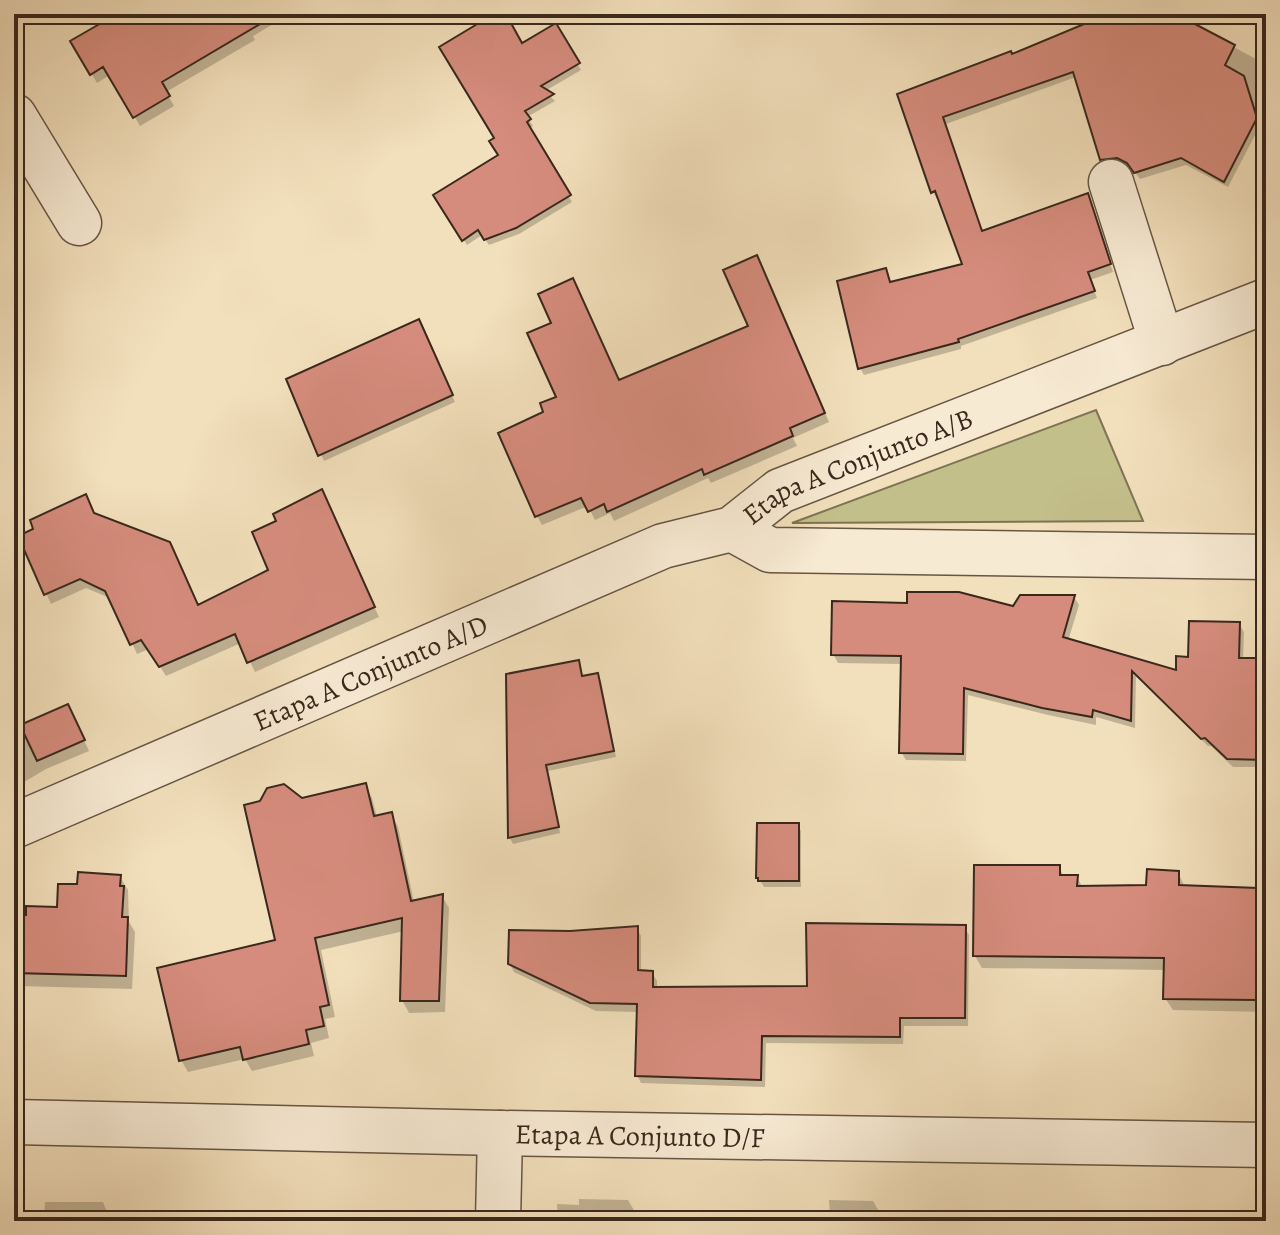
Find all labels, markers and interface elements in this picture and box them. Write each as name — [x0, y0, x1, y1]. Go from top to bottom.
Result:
street label: Etapa A Conjunto A/B — [735, 399, 979, 534]
street label: Etapa A Conjunto A/D — [247, 606, 494, 741]
street label: Etapa A Conjunto D/F — [515, 1115, 765, 1157]

